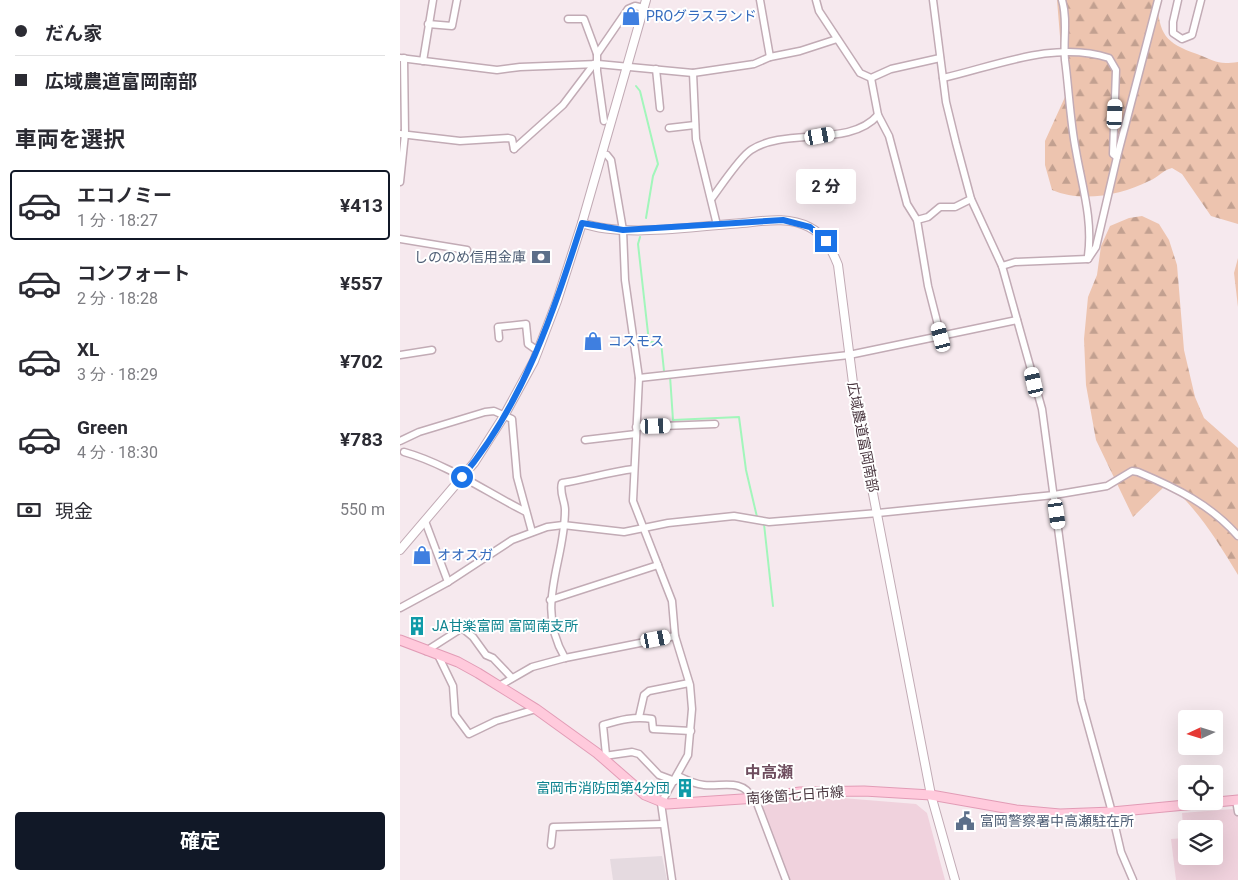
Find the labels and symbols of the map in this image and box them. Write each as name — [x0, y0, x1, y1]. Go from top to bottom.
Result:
shop icon: PROグラスランド — [620, 5, 642, 27]
place label: PROグラスランド — [646, 8, 757, 24]
car — [1106, 99, 1123, 129]
car — [803, 126, 836, 146]
callout: 2 分 — [796, 168, 856, 204]
route end — [815, 230, 837, 252]
bank icon: しののめ信用金庫 — [530, 246, 552, 268]
place label: しののめ信用金庫 — [414, 249, 526, 265]
car — [929, 321, 952, 353]
shop icon: コスモス — [582, 330, 604, 352]
place label: コスモス — [608, 333, 664, 349]
car — [1023, 366, 1044, 398]
street label: 広域農道富岡南部 — [844, 381, 882, 493]
car — [640, 418, 671, 434]
route start — [451, 466, 473, 488]
car — [1047, 498, 1066, 530]
shop icon: オオスガ — [411, 544, 433, 566]
place label: オオスガ — [437, 547, 493, 563]
building icon: JA甘楽富岡 富岡南支所 — [406, 615, 428, 637]
place label: JA甘楽富岡 富岡南支所 — [432, 618, 578, 634]
car — [639, 629, 672, 649]
north arrow — [1178, 710, 1222, 755]
district label: 中高瀬 — [745, 763, 793, 782]
building icon: 富岡市消防団第4分団 — [674, 777, 696, 799]
place label: 富岡市消防団第4分団 — [536, 780, 670, 796]
street label: 南後箇七日市線 — [746, 784, 844, 806]
public building icon: 富岡警察署中高瀬駐在所 — [954, 810, 976, 832]
place label: 富岡警察署中高瀬駐在所 — [980, 813, 1134, 829]

